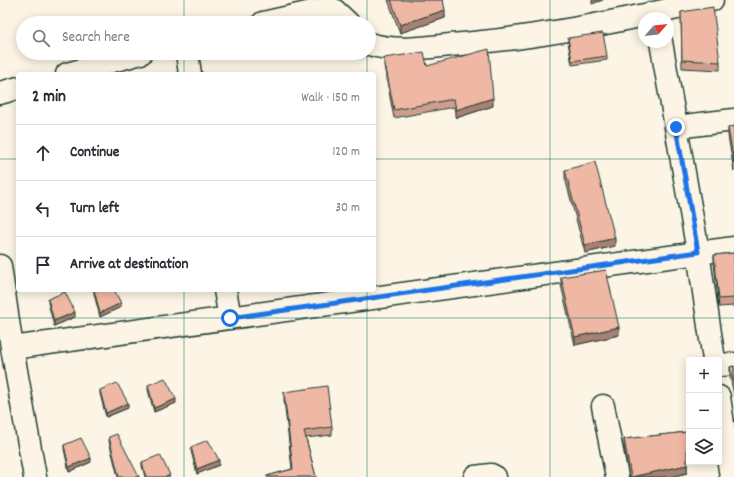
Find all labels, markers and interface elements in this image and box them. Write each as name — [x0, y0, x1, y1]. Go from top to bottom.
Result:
north arrow — [638, 12, 674, 48]
search box — [16, 16, 376, 60]
icon: search — [30, 27, 52, 49]
text: Search here — [62, 27, 130, 49]
text: 2 min — [32, 86, 66, 110]
text: Walk · 150 m — [301, 89, 360, 108]
route end — [667, 118, 685, 136]
icon: ahead — [32, 142, 54, 164]
text: Continue — [70, 142, 119, 164]
text: 120 m — [332, 143, 360, 162]
icon: left — [32, 198, 54, 220]
text: Turn left — [70, 198, 119, 220]
text: 30 m — [335, 199, 360, 218]
icon: arrive — [32, 254, 54, 276]
text: Arrive at destination — [70, 254, 188, 276]
route start — [221, 309, 239, 327]
map controls — [686, 357, 722, 465]
button: + — [686, 357, 722, 393]
button: − — [686, 393, 722, 429]
button: layers — [686, 429, 722, 465]

